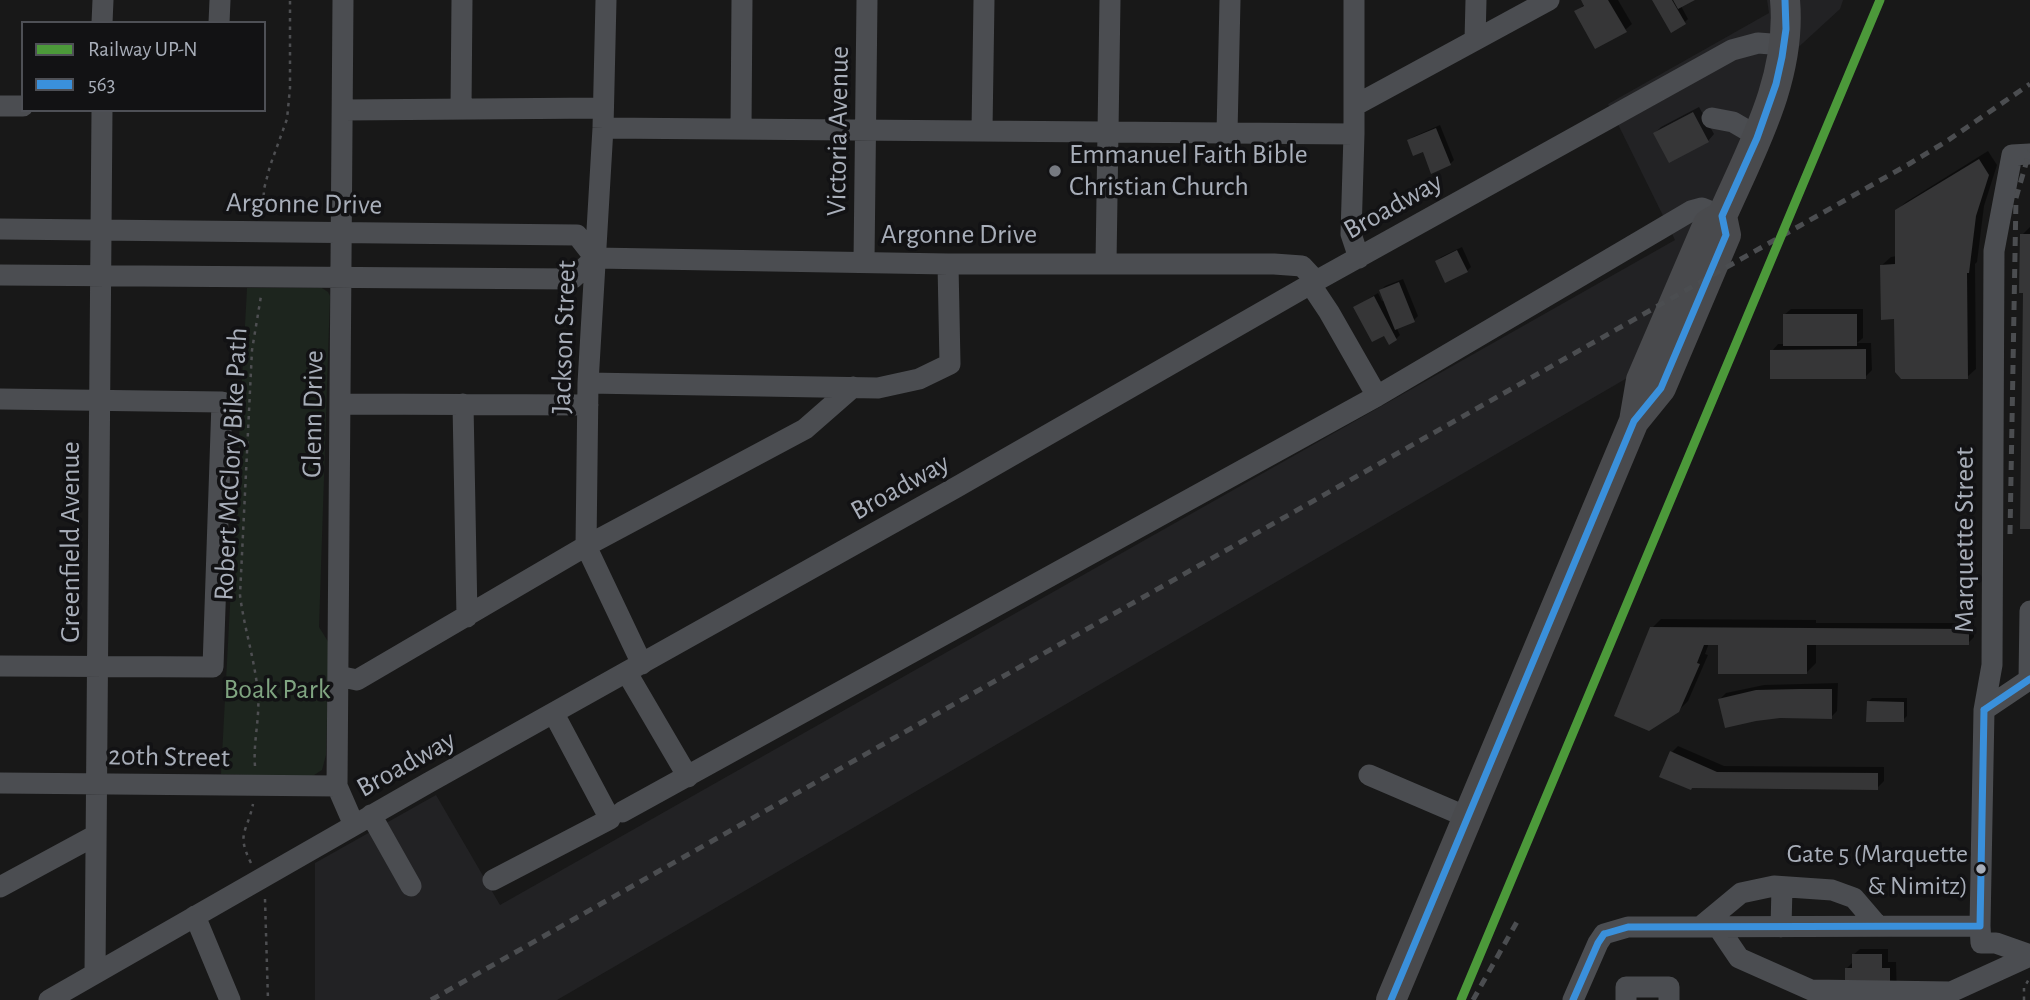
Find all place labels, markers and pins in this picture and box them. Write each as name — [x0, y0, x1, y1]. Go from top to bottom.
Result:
place label: Emmanuel Faith Bible Christian Church — [1069, 138, 1308, 204]
marker: Emmanuel Faith Bible Christian Church — [1047, 163, 1063, 179]
place label: Gate 5 (Marquette & Nimitz) — [1787, 838, 1968, 900]
marker: Gate 5 (Marquette & Nimitz) — [1974, 862, 1988, 876]

